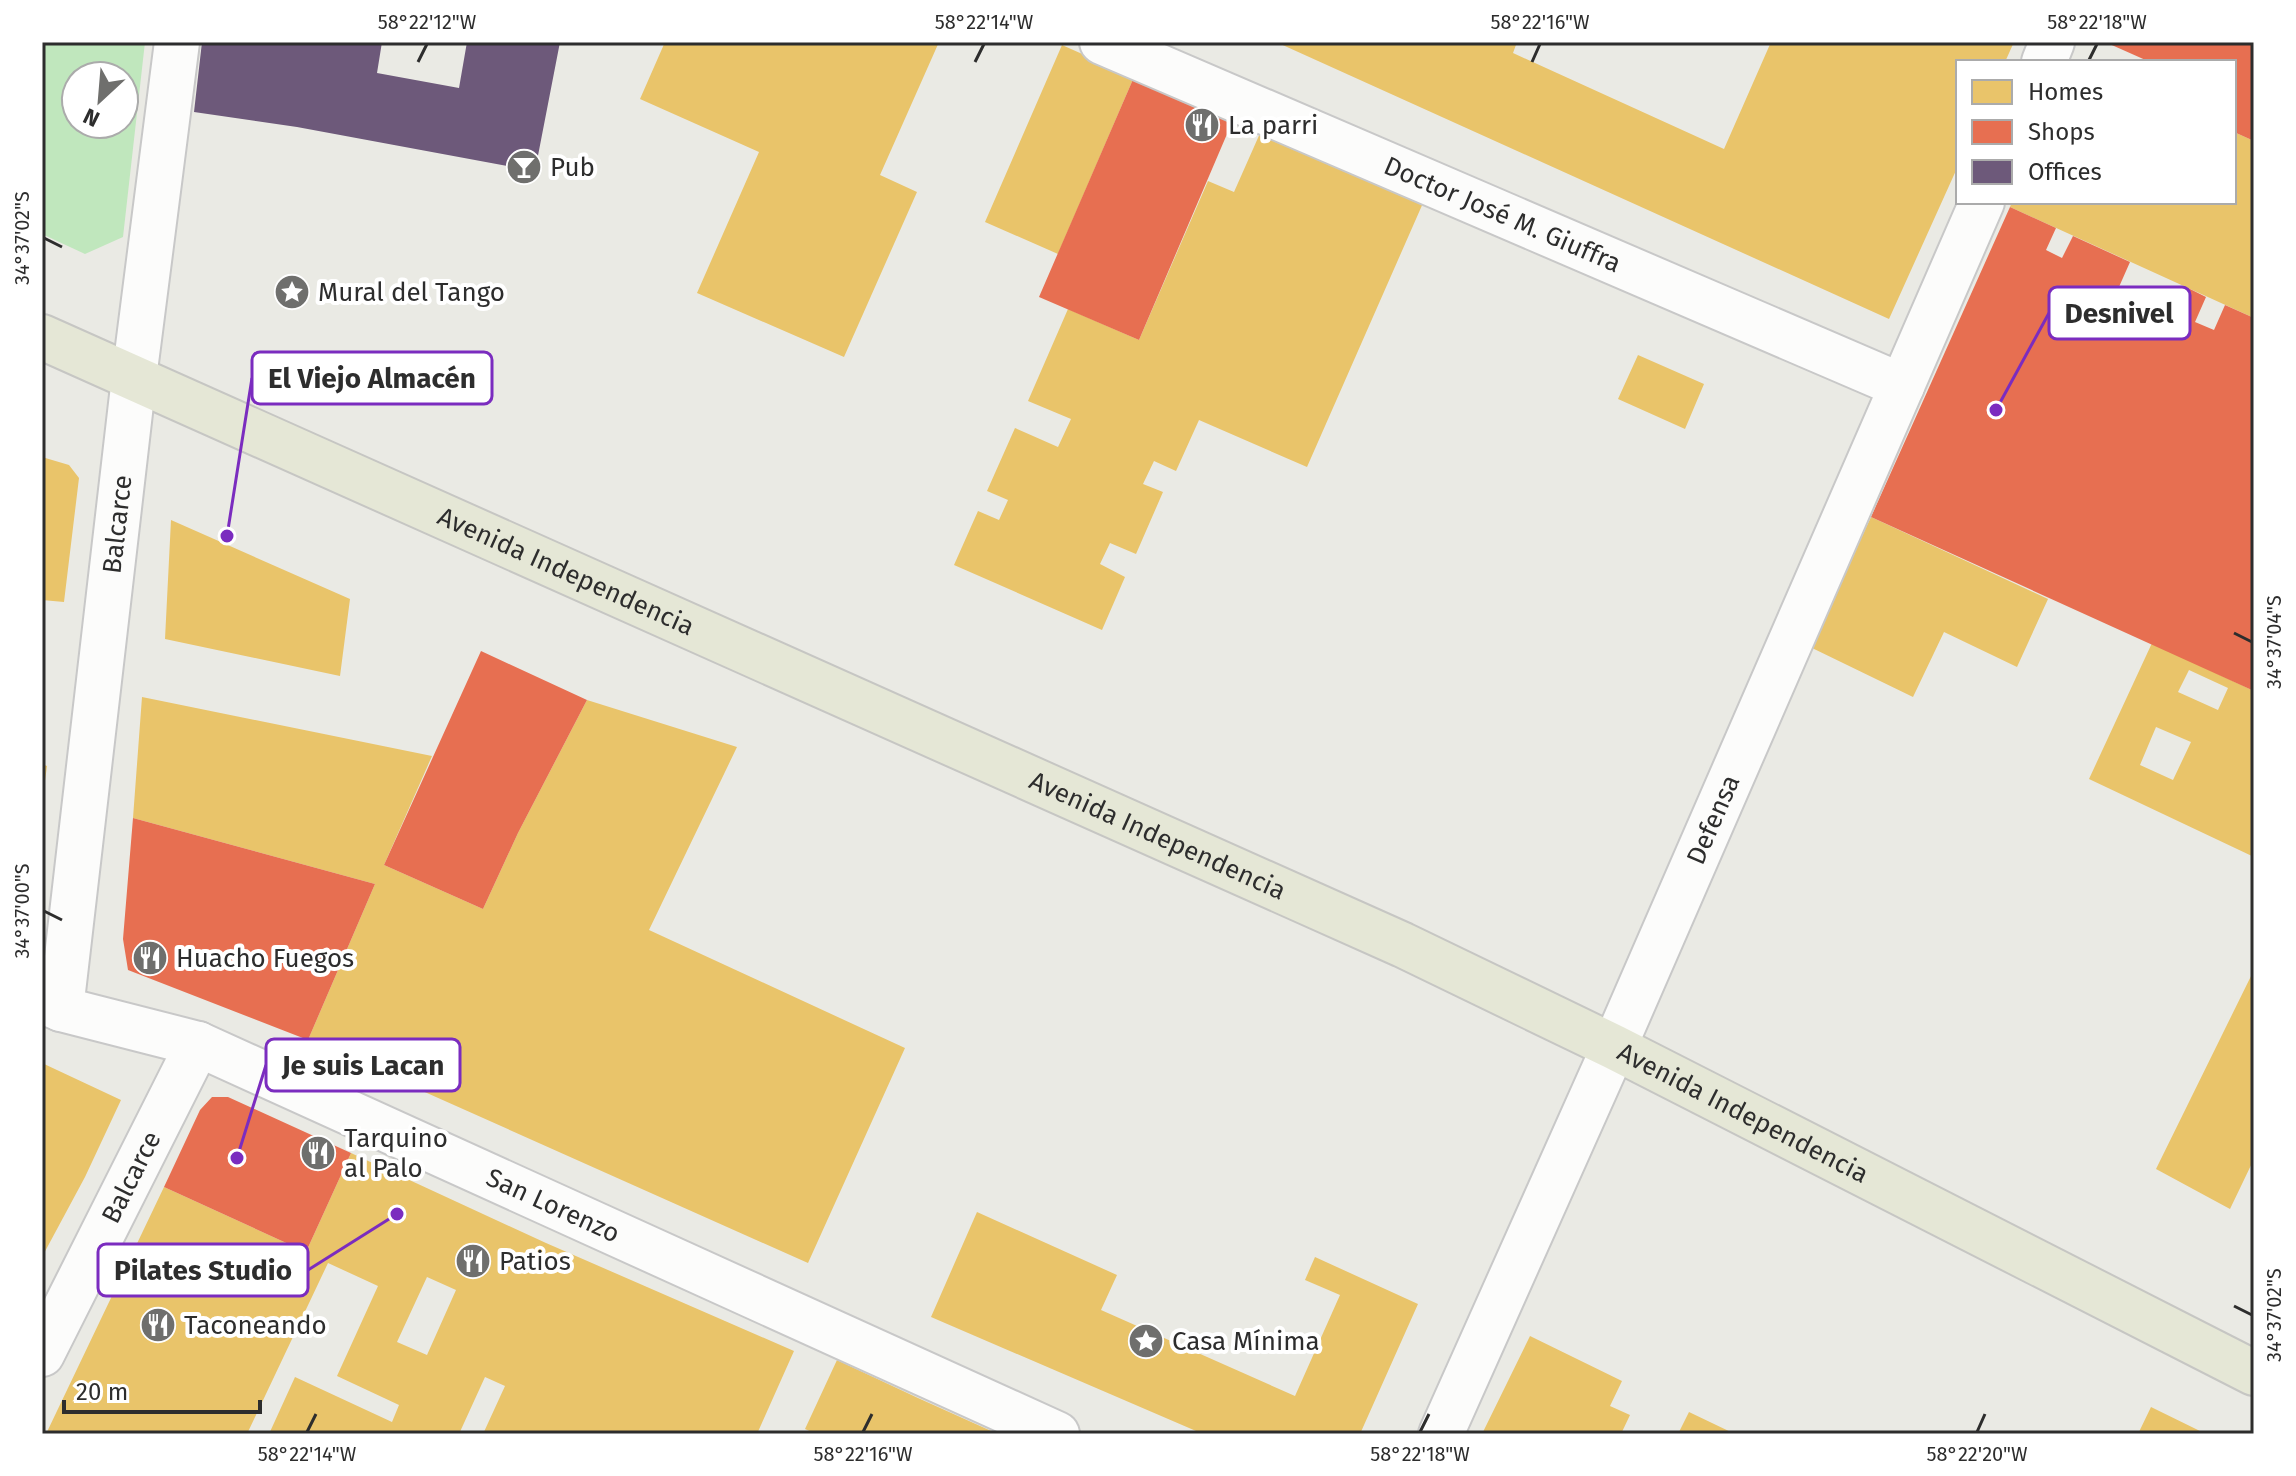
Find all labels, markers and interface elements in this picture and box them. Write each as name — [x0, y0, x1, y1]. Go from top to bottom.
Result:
text: 58°22'12"W — [378, 10, 477, 34]
text: 58°22'14"W — [935, 10, 1034, 34]
text: 58°22'16"W — [1490, 10, 1590, 34]
text: 58°22'18"W — [2047, 10, 2147, 34]
north arrow — [60, 60, 140, 140]
legend — [1956, 60, 2236, 204]
text: Homes — [2028, 78, 2103, 106]
text: N — [79, 102, 104, 133]
restaurant icon: La parri — [1183, 106, 1221, 144]
place label: La parri — [1228, 110, 1318, 141]
text: Shops — [2028, 118, 2095, 146]
bar icon: Pub — [505, 148, 543, 186]
street label: Doctor José M. Giuffra — [1379, 150, 1626, 279]
place label: Pub — [550, 152, 595, 183]
text: Offices — [2028, 158, 2102, 186]
text: 34°37'02"S — [10, 191, 34, 285]
place icon: Mural del Tango — [273, 273, 311, 311]
place label: Mural del Tango — [318, 277, 505, 308]
callout: Desnivel — [2049, 287, 2190, 339]
text: Desnivel — [2064, 297, 2174, 330]
callout: El Viejo Almacén — [252, 352, 492, 404]
text: El Viejo Almacén — [268, 362, 476, 395]
street label: Balcarce — [96, 473, 139, 575]
street label: Avenida Independencia — [433, 501, 699, 642]
text: 34°37'04"S — [2262, 595, 2286, 689]
street label: Avenida Independencia — [1025, 765, 1291, 907]
street label: Defensa — [1680, 770, 1747, 869]
text: 34°37'00"S — [10, 863, 34, 959]
restaurant icon: Huacho Fuegos — [131, 939, 169, 977]
place label: Huacho Fuegos — [176, 943, 354, 974]
street label: Avenida Independencia — [1612, 1036, 1874, 1190]
callout: Je suis Lacan — [266, 1039, 460, 1091]
text: Je suis Lacan — [281, 1049, 444, 1082]
place label: Tarquino al Palo — [344, 1123, 448, 1184]
street label: Balcarce — [95, 1126, 168, 1228]
restaurant icon: Tarquino al Palo — [299, 1134, 337, 1172]
street label: San Lorenzo — [481, 1162, 624, 1249]
restaurant icon: Patios — [454, 1242, 492, 1280]
callout: Pilates Studio — [98, 1244, 308, 1296]
place label: Patios — [499, 1246, 571, 1277]
text: Pilates Studio — [114, 1254, 292, 1287]
text: 34°37'02"S — [2262, 1268, 2286, 1362]
restaurant icon: Taconeando — [139, 1306, 177, 1344]
place label: Taconeando — [184, 1310, 327, 1341]
place icon: Casa Mínima — [1127, 1322, 1165, 1360]
place label: Casa Mínima — [1172, 1326, 1320, 1357]
scale bar — [64, 1364, 260, 1414]
text: 20 m — [76, 1378, 128, 1406]
text: 58°22'14"W — [258, 1442, 357, 1466]
text: 58°22'16"W — [813, 1442, 913, 1466]
text: 58°22'18"W — [1370, 1442, 1470, 1466]
text: 58°22'20"W — [1926, 1442, 2028, 1466]

